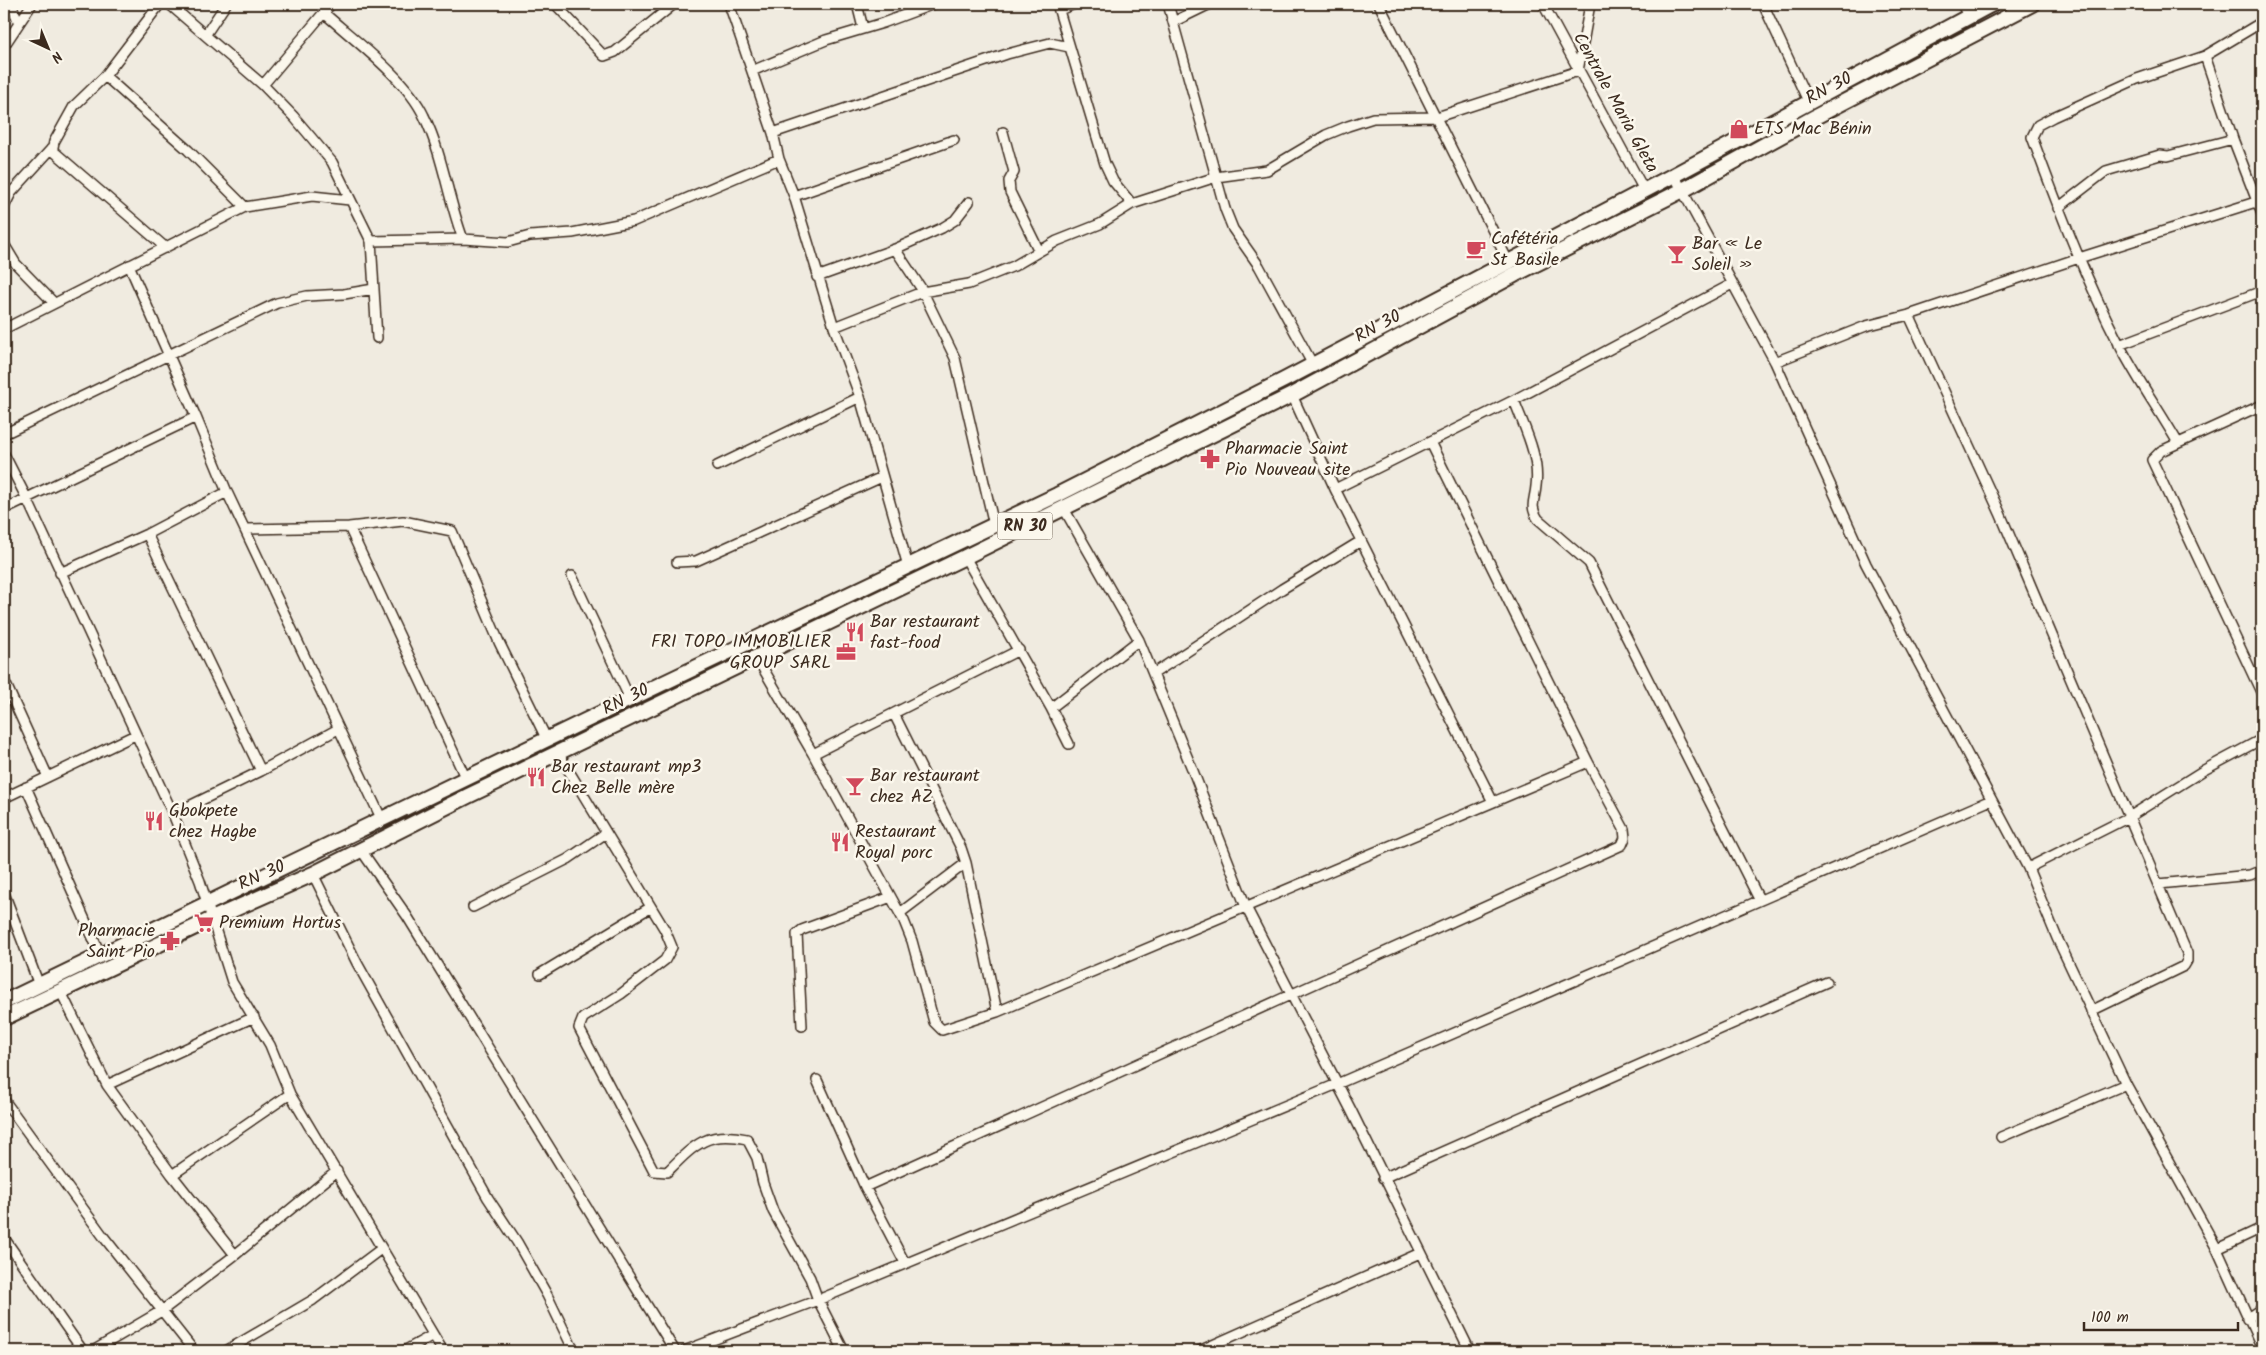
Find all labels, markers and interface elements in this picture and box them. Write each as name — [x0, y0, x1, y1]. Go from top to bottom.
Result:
north arrow — [22, 22, 72, 72]
street label: Centrale Maria Gleta — [1564, 27, 1666, 179]
text: N — [45, 46, 67, 68]
street label: RN 30 — [1800, 65, 1858, 113]
place label: ETS Mac Bénin — [1754, 115, 1872, 144]
shop icon: ETS Mac Bénin — [1728, 118, 1750, 140]
place label: Cafétéria St Basile — [1491, 225, 1559, 275]
place label: Bar « Le Soleil » — [1692, 230, 1762, 280]
cafe icon: Cafétéria St Basile — [1465, 238, 1487, 260]
bar icon: Bar « Le Soleil » — [1666, 243, 1688, 265]
street label: RN 30 — [1349, 303, 1407, 351]
place label: Pharmacie Saint Pio Nouveau site — [1225, 435, 1350, 485]
pharmacy icon: Pharmacie Saint Pio Nouveau site — [1199, 448, 1221, 470]
road number: RN 30 — [998, 512, 1052, 540]
place label: Bar restaurant fast-food — [870, 608, 981, 658]
restaurant icon: Bar restaurant fast-food — [844, 621, 866, 643]
place label: FRI TOPO IMMOBILIER GROUP SARL — [651, 628, 831, 678]
office icon: FRI TOPO IMMOBILIER GROUP SARL — [835, 641, 857, 663]
street label: RN 30 — [598, 676, 654, 724]
place label: Bar restaurant mp3 Chez Belle mère — [551, 753, 701, 803]
place label: Bar restaurant chez AZ — [870, 762, 981, 812]
restaurant icon: Bar restaurant mp3 Chez Belle mère — [525, 766, 547, 788]
bar icon: Bar restaurant chez AZ — [844, 775, 866, 797]
place label: Gbokpete chez Hagbe — [169, 797, 257, 847]
restaurant icon: Gbokpete chez Hagbe — [143, 810, 165, 832]
place label: Restaurant Royal porc — [855, 818, 937, 868]
restaurant icon: Restaurant Royal porc — [829, 831, 851, 853]
street label: RN 30 — [234, 853, 290, 899]
place label: Premium Hortus — [219, 909, 341, 938]
supermarket icon: Premium Hortus — [193, 912, 215, 934]
place label: Pharmacie Saint Pio — [78, 917, 155, 967]
pharmacy icon: Pharmacie Saint Pio — [159, 930, 181, 952]
scale bar — [2084, 1300, 2237, 1332]
text: 100 m — [2091, 1306, 2129, 1330]

